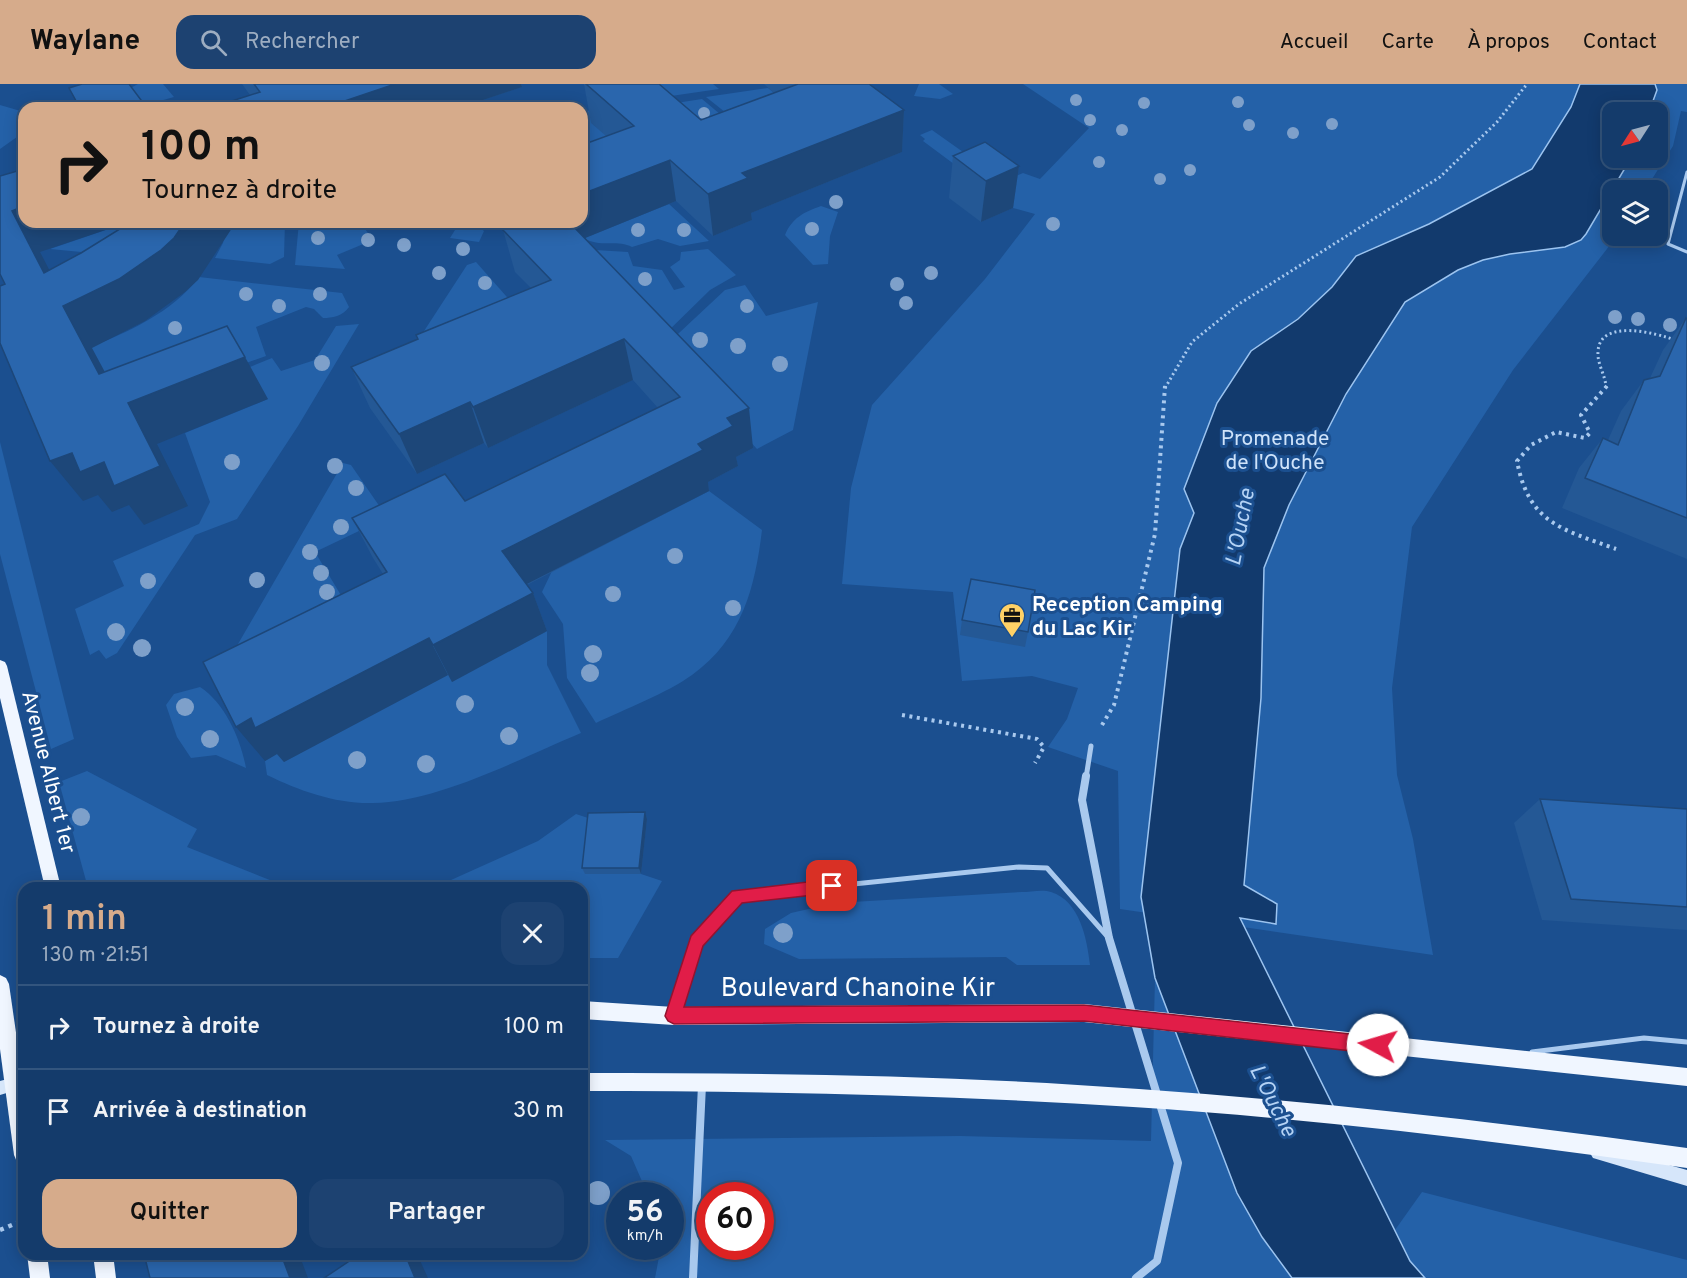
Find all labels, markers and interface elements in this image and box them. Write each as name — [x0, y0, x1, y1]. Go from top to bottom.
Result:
search box — [176, 15, 596, 69]
text: Waylane — [30, 24, 140, 60]
icon: search — [197, 26, 230, 59]
text: Rechercher — [245, 29, 359, 56]
text: Accueil — [1280, 29, 1349, 56]
text: Carte — [1382, 29, 1434, 56]
text: À propos — [1467, 29, 1550, 56]
text: Contact — [1583, 29, 1657, 56]
north arrow — [1602, 102, 1668, 168]
map controls — [1602, 102, 1668, 246]
text: 100 m — [141, 122, 260, 175]
icon: right — [42, 126, 120, 204]
text: Tournez à droite — [141, 174, 337, 208]
button: layers — [1602, 180, 1668, 246]
park label: Promenade de l'Ouche — [1221, 426, 1329, 477]
water label: L'Ouche — [1221, 486, 1262, 568]
place label: Reception Camping du Lac Kir — [1032, 592, 1223, 643]
office icon: Reception Camping du Lac Kir — [997, 601, 1027, 639]
street label: Avenue Albert 1er — [14, 688, 81, 856]
pin — [806, 860, 857, 911]
icon: arrive — [815, 869, 848, 902]
text: 1 min — [42, 897, 127, 943]
button: close — [501, 902, 564, 965]
text: 130 m · 21:51 — [42, 943, 149, 969]
street label: Boulevard Chanoine Kir — [721, 973, 995, 1006]
icon: right — [42, 1011, 75, 1044]
position arrow — [1346, 1013, 1410, 1077]
text: Tournez à droite — [93, 1014, 260, 1041]
text: 100 m — [504, 1014, 564, 1041]
water label: L'Ouche — [1242, 1060, 1302, 1142]
icon: arrive — [42, 1095, 75, 1128]
text: Arrivée à destination — [93, 1098, 307, 1125]
text: 30 m — [513, 1098, 564, 1125]
button: Quitter — [42, 1179, 297, 1248]
button: Partager — [309, 1179, 564, 1248]
speed limit sign: 60 — [696, 1182, 774, 1260]
text: 56 — [627, 1195, 663, 1232]
text: km/h — [627, 1227, 663, 1246]

